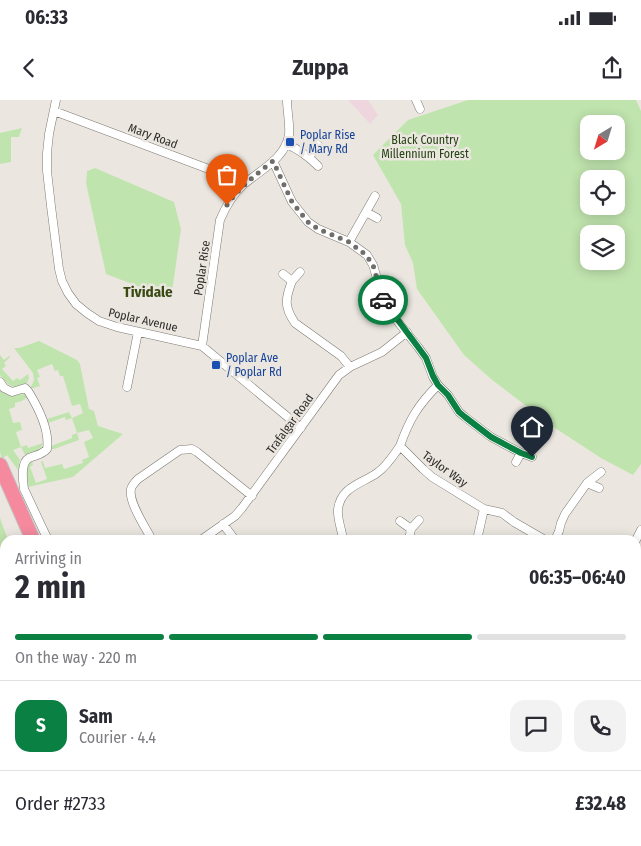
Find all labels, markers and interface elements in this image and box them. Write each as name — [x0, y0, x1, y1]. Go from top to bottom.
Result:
text: 06:33 — [25, 6, 68, 29]
icon: back — [15, 54, 43, 82]
text: Zuppa — [292, 54, 349, 81]
icon: share — [598, 54, 626, 82]
north arrow — [580, 115, 625, 160]
map controls — [580, 115, 625, 270]
street label: Mary Road — [126, 121, 180, 151]
place label: Poplar Rise / Mary Rd — [300, 128, 355, 156]
park label: Black Country Millennium Forest — [381, 133, 469, 161]
marker: Poplar Rise / Mary Rd — [284, 136, 296, 148]
pin — [206, 154, 248, 205]
icon: bag — [213, 161, 241, 189]
button: locate — [580, 170, 625, 215]
button: layers — [580, 225, 625, 270]
street label: Poplar Rise — [191, 240, 213, 296]
courier — [358, 275, 408, 325]
district label: Tividale — [123, 283, 173, 301]
icon: car — [369, 286, 397, 314]
street label: Poplar Avenue — [107, 305, 179, 335]
place label: Poplar Ave / Poplar Rd — [226, 351, 282, 379]
marker: Poplar Ave / Poplar Rd — [210, 359, 222, 371]
street label: Trafalgar Road — [264, 391, 316, 457]
pin — [511, 406, 553, 457]
icon: home — [518, 413, 546, 441]
street label: Taylor Way — [420, 448, 471, 490]
text: Arriving in — [15, 549, 82, 568]
text: 06:35–06:40 — [529, 566, 626, 589]
text: 2 min — [15, 568, 86, 606]
text: On the way · 220 m — [15, 648, 137, 667]
button: chat — [510, 700, 562, 752]
button: phone — [574, 700, 626, 752]
text: Sam — [79, 705, 113, 728]
text: S — [36, 714, 46, 737]
text: Courier · 4.4 — [79, 728, 156, 747]
text: Order #2733 — [15, 792, 105, 815]
text: £32.48 — [575, 792, 626, 815]

